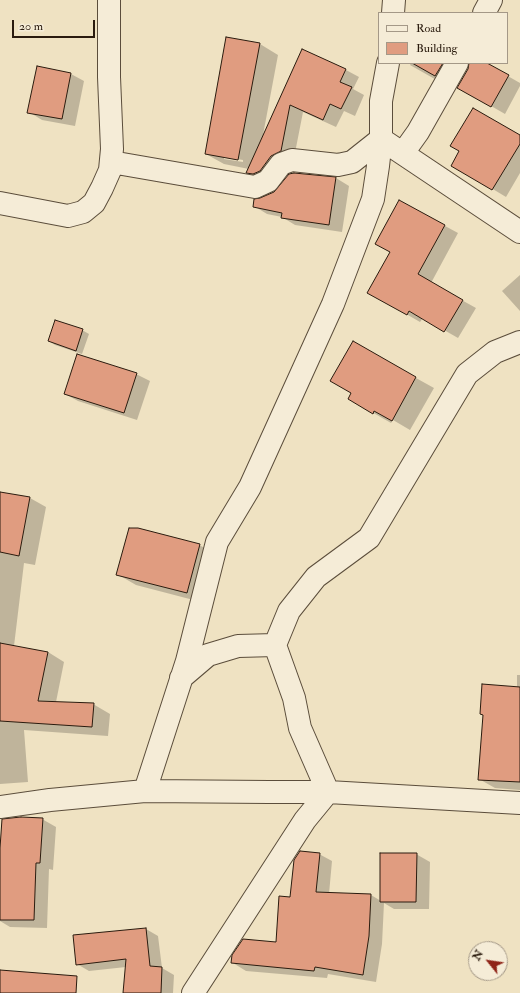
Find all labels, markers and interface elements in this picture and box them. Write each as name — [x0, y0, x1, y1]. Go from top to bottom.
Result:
scale bar — [14, 12, 97, 38]
legend — [378, 12, 508, 64]
text: 20 m — [19, 19, 43, 34]
text: Road — [416, 21, 441, 36]
text: Building — [416, 41, 457, 56]
north arrow — [468, 941, 508, 981]
text: N — [470, 948, 486, 963]

